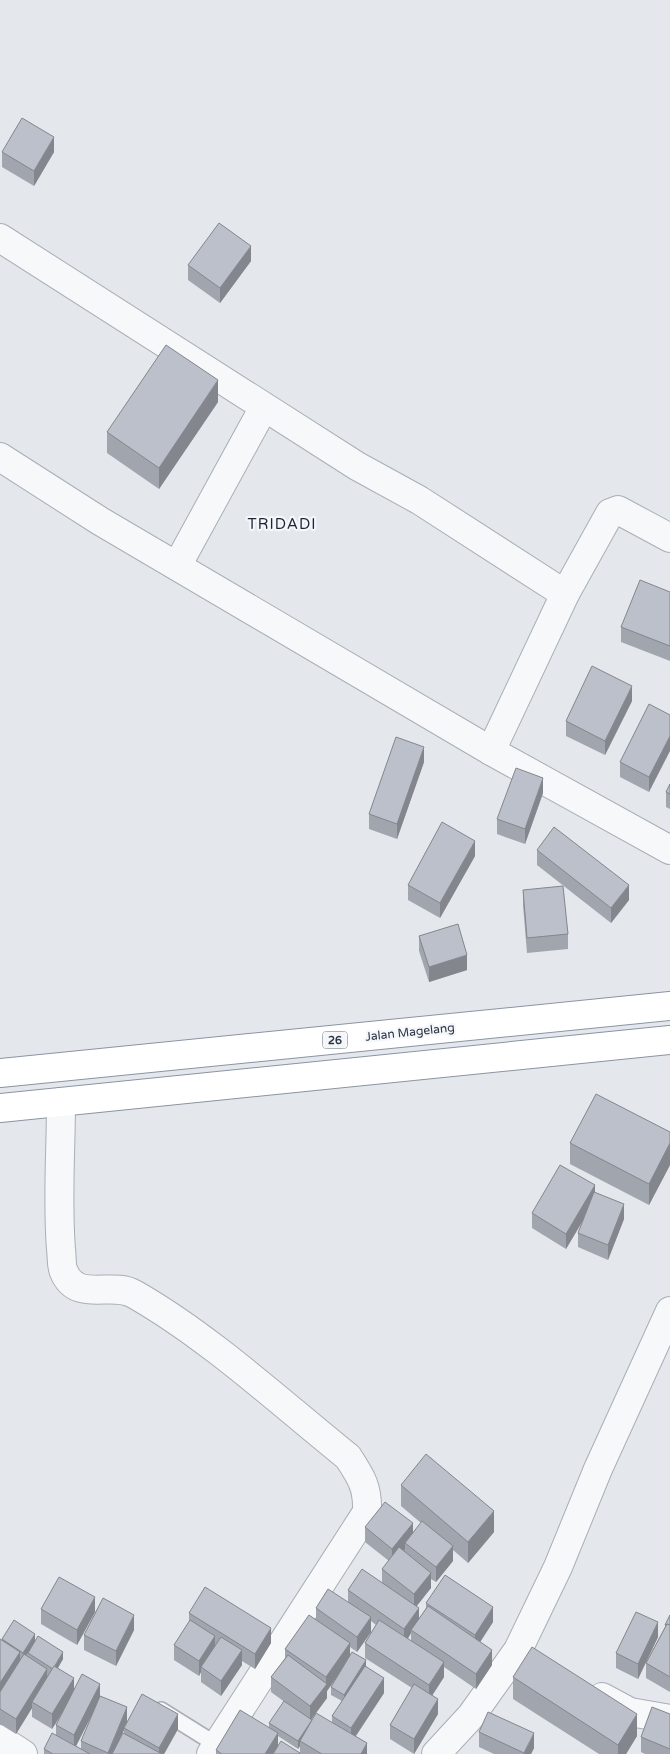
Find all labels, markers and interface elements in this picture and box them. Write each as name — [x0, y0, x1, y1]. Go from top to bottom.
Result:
district label: TRIDADI — [248, 515, 316, 533]
street label: Jalan Magelang — [365, 1020, 455, 1044]
road number: 26 — [322, 1032, 348, 1048]

